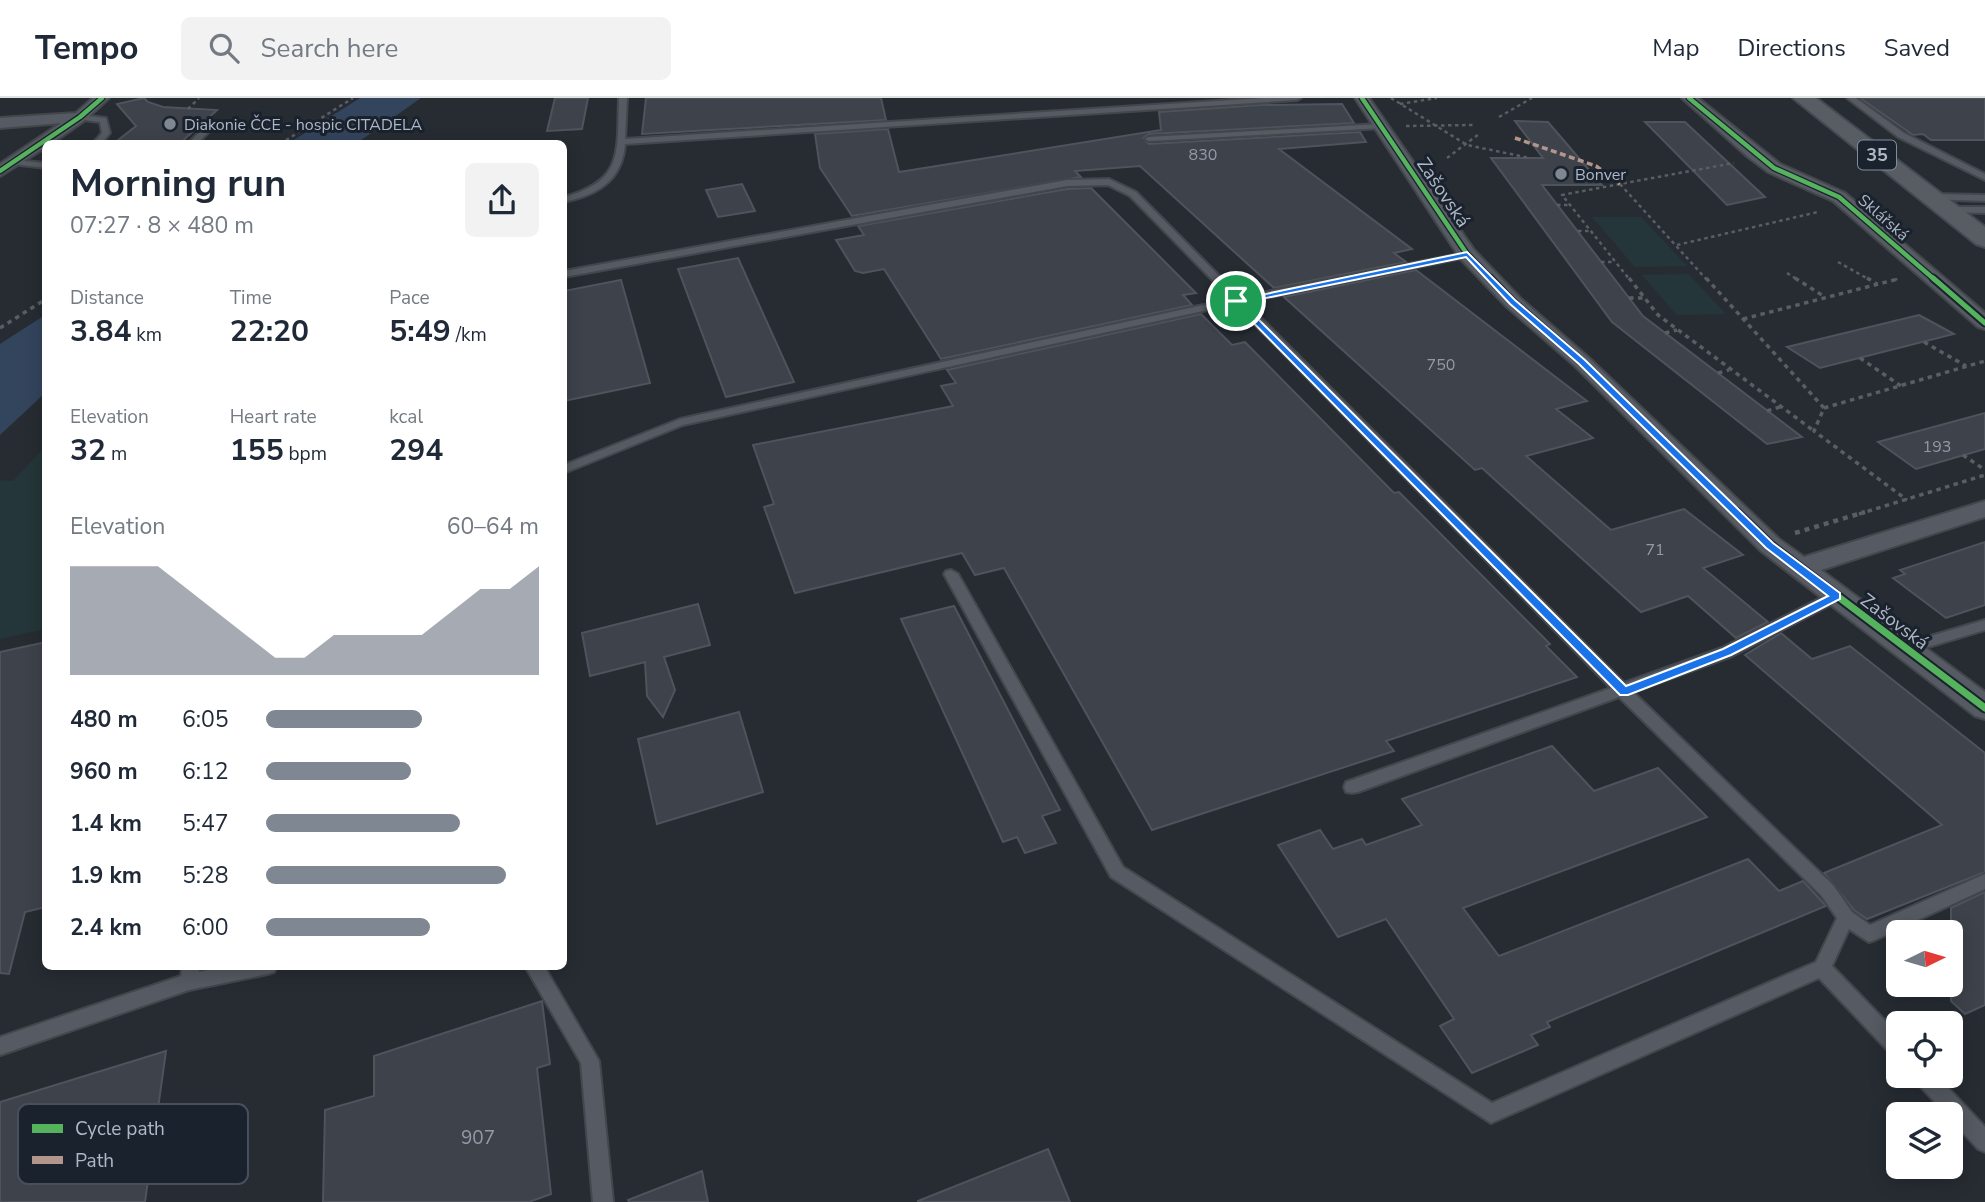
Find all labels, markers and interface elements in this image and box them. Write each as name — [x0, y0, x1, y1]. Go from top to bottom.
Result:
search box — [181, 17, 671, 80]
text: Tempo — [35, 26, 139, 71]
icon: search — [205, 29, 243, 67]
text: Search here — [261, 31, 398, 66]
text: Map — [1652, 32, 1699, 64]
text: Directions — [1737, 32, 1846, 64]
text: Saved — [1884, 32, 1950, 64]
place label: Diakonie ČCE - hospic CITADELA — [184, 114, 422, 136]
marker: Diakonie ČCE - hospic CITADELA — [162, 116, 178, 132]
road number: 35 — [1858, 140, 1896, 170]
house number: 830 — [1189, 144, 1217, 166]
street label: Zašovská — [1410, 153, 1476, 233]
text: Morning run — [70, 158, 286, 209]
button: share — [465, 163, 539, 237]
place label: Bonver — [1575, 164, 1626, 186]
marker: Bonver — [1553, 166, 1569, 182]
street label: Sklářská — [1853, 190, 1914, 246]
text: 07:27 · 8 × 480 m — [70, 210, 254, 241]
pin — [1206, 271, 1266, 331]
icon: arrive — [1217, 282, 1255, 320]
text: Distance — [70, 285, 144, 311]
text: Time — [230, 285, 272, 311]
text: Pace — [389, 285, 430, 311]
text: 3.84 — [70, 311, 131, 352]
text: 22:20 — [230, 311, 309, 352]
text: 5:49 — [389, 311, 451, 352]
text: km — [131, 322, 162, 348]
text: /km — [451, 322, 487, 348]
house number: 750 — [1427, 354, 1455, 376]
text: Elevation — [70, 404, 149, 430]
text: Heart rate — [230, 404, 317, 430]
text: kcal — [389, 404, 423, 430]
text: 32 — [70, 430, 106, 471]
text: 155 — [230, 430, 284, 471]
text: 294 — [389, 430, 443, 471]
house number: 193 — [1923, 436, 1951, 458]
text: m — [106, 441, 127, 467]
text: bpm — [284, 441, 327, 467]
text: Elevation — [70, 511, 165, 542]
text: 60–64 m — [447, 511, 539, 542]
house number: 71 — [1645, 539, 1665, 561]
street label: Zašovská — [1855, 588, 1934, 656]
text: 480 m — [70, 704, 138, 735]
text: 6:05 — [182, 704, 229, 735]
text: 960 m — [70, 756, 138, 787]
text: 6:12 — [182, 756, 229, 787]
text: 1.4 km — [70, 808, 142, 839]
text: 5:47 — [182, 808, 229, 839]
text: 1.9 km — [70, 860, 142, 891]
text: 5:28 — [182, 860, 229, 891]
text: 2.4 km — [70, 912, 142, 943]
text: 6:00 — [182, 912, 229, 943]
north arrow — [1886, 920, 1964, 998]
map controls — [1886, 920, 1963, 1179]
button: locate — [1886, 1011, 1963, 1088]
button: layers — [1886, 1102, 1963, 1179]
legend — [18, 1104, 248, 1184]
text: Cycle path — [75, 1116, 165, 1142]
house number: 907 — [461, 1125, 495, 1151]
text: Path — [75, 1148, 114, 1174]

